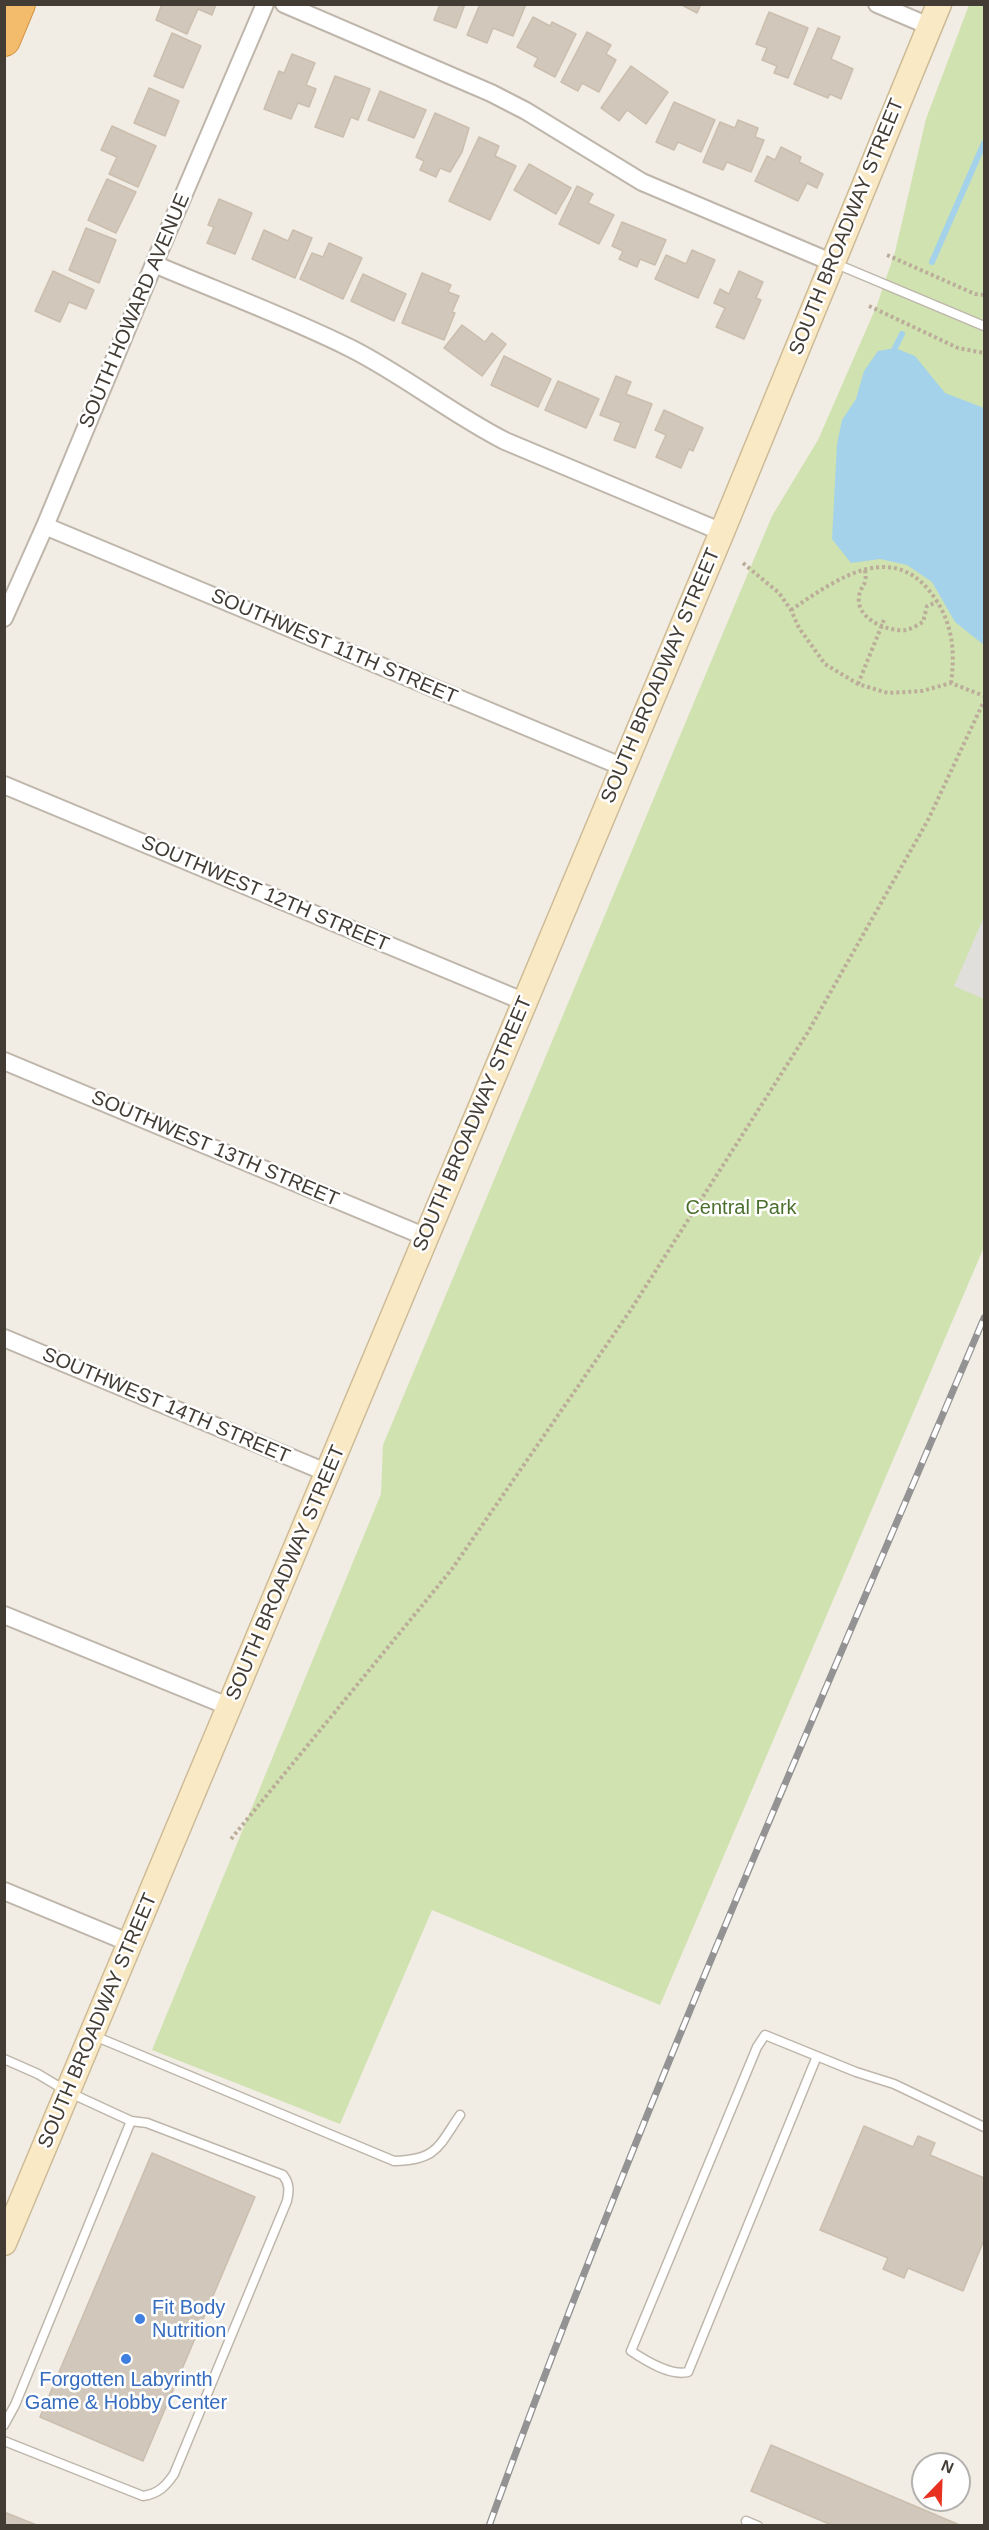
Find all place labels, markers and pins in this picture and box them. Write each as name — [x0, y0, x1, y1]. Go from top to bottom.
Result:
place label: Fit Body Nutrition — [152, 2296, 226, 2343]
marker: Fit Body Nutrition — [133, 2312, 147, 2326]
marker: Forgotten Labyrinth Game & Hobby Center — [119, 2352, 133, 2366]
place label: Forgotten Labyrinth Game & Hobby Center — [25, 2368, 227, 2415]

